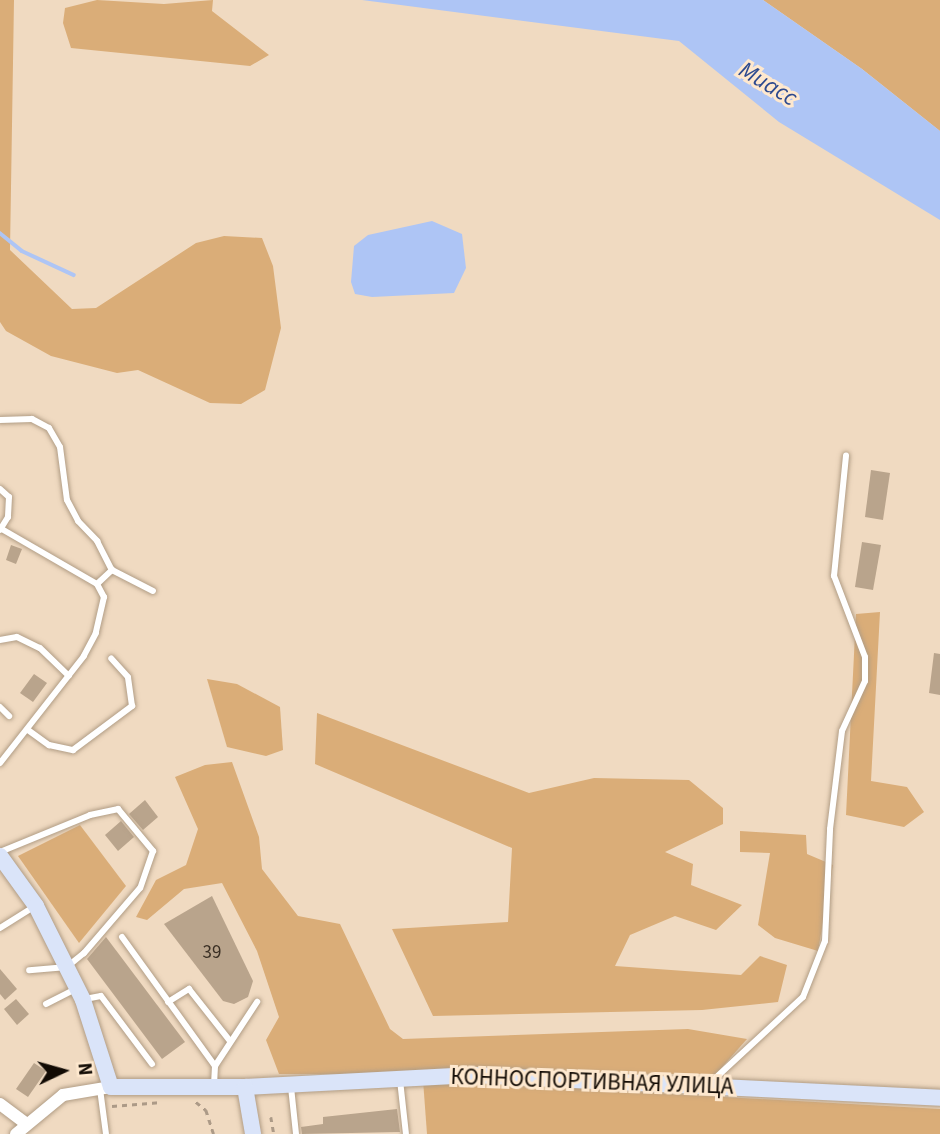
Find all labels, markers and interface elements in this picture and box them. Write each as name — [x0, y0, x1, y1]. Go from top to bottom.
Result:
water label: Миасс — [734, 55, 802, 113]
house number: 39 — [203, 942, 221, 964]
north arrow — [28, 1036, 98, 1106]
text: N — [70, 1062, 98, 1077]
street label: КОННОСПОРТИВНАЯ УЛИЦА — [450, 1063, 734, 1101]

